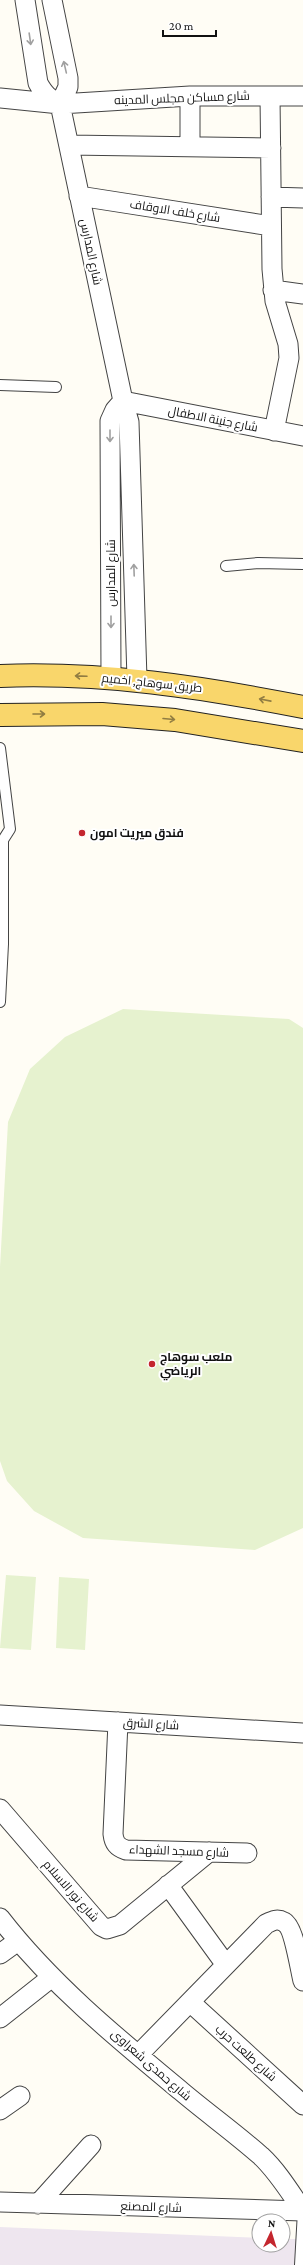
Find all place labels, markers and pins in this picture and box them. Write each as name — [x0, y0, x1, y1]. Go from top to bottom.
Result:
place label: فندق ميريت امون — [90, 826, 184, 841]
marker: فندق ميريت امون — [77, 828, 87, 838]
place label: ملعب سوهاج الرياضي — [160, 1350, 232, 1381]
marker: ملعب سوهاج الرياضي — [147, 1359, 157, 1369]

